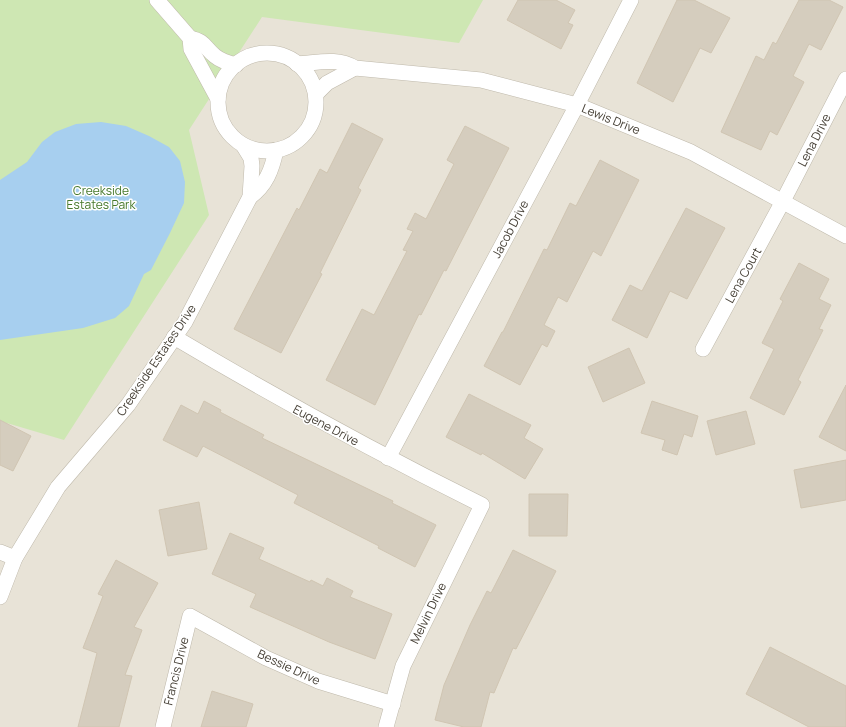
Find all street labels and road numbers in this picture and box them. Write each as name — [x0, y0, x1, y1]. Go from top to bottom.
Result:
street label: Lewis Drive — [579, 100, 643, 138]
street label: Lena Drive — [793, 111, 835, 169]
street label: Jacob Drive — [488, 197, 532, 261]
street label: Lena Court — [721, 244, 765, 306]
street label: Creekside Estates Drive — [112, 301, 200, 419]
street label: Eugene Drive — [290, 400, 362, 450]
street label: Melvin Drive — [406, 579, 450, 647]
street label: Francis Drive — [159, 635, 193, 707]
street label: Bessie Drive — [255, 645, 323, 689]

